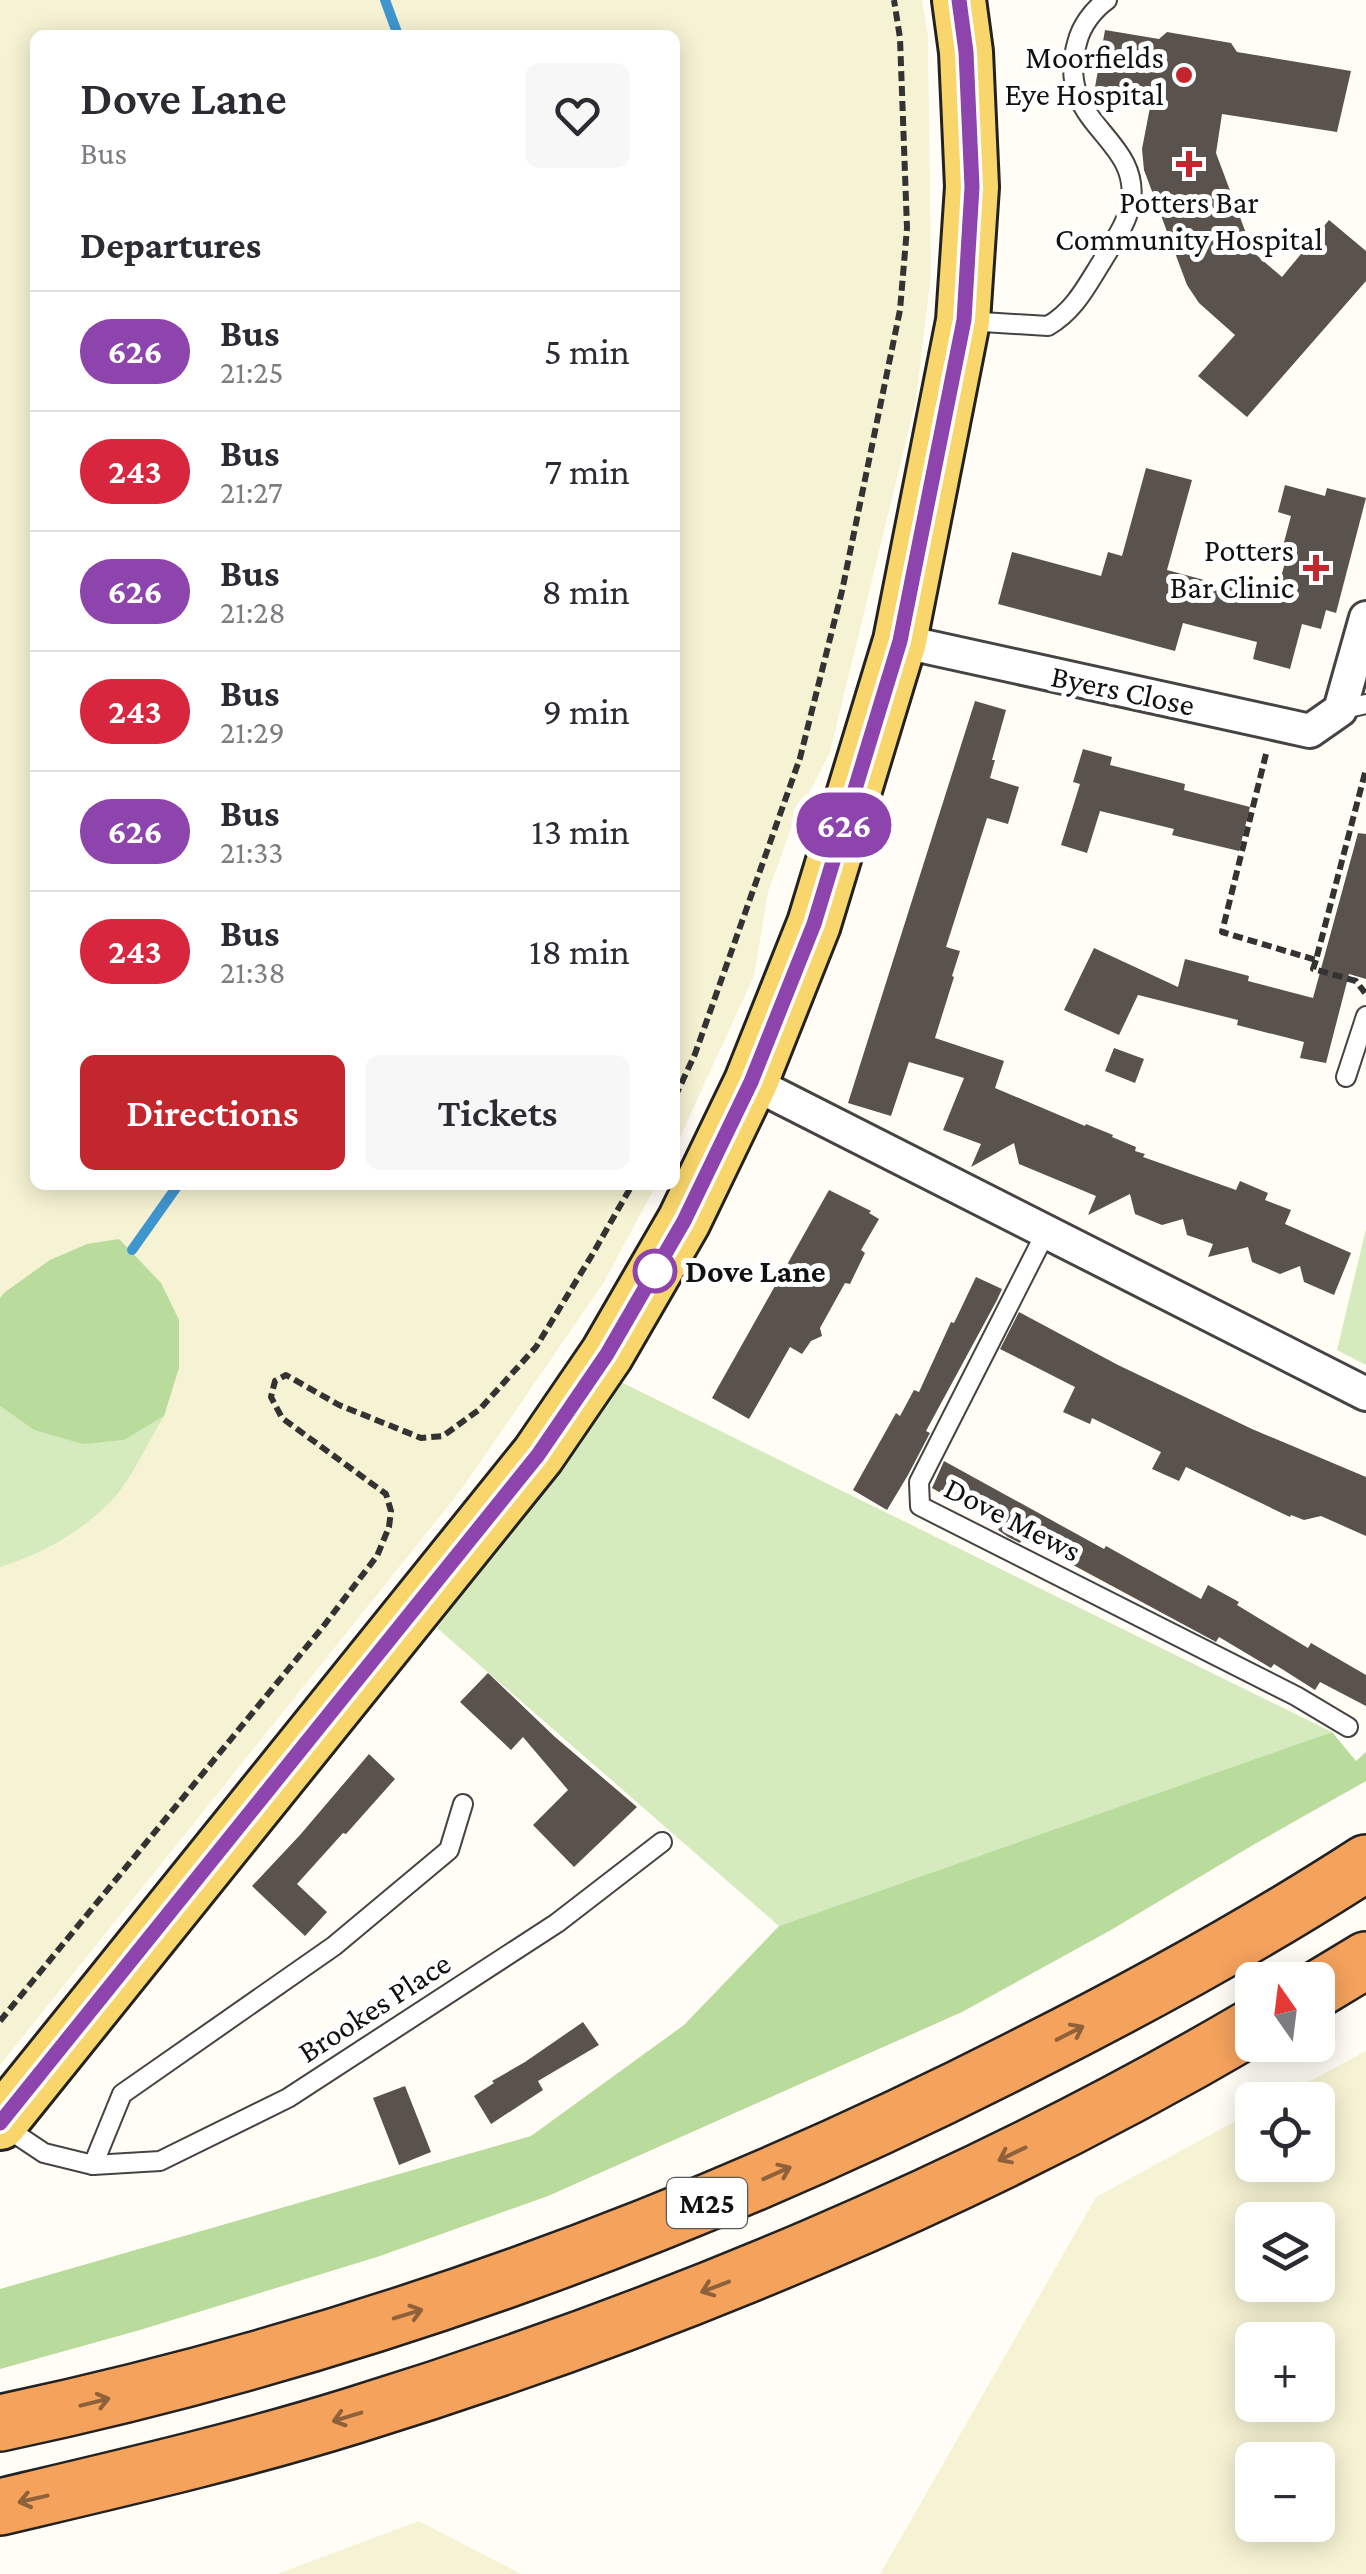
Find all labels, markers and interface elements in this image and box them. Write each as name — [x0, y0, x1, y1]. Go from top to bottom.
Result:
place label: Moorfields Eye Hospital — [1005, 39, 1164, 112]
button: heart — [525, 63, 630, 168]
marker: Moorfields Eye Hospital — [1173, 64, 1195, 86]
text: Dove Lane — [80, 71, 287, 124]
text: Bus — [80, 135, 127, 171]
marker: Potters Bar Community Hospital — [1176, 151, 1202, 177]
place label: Potters Bar Community Hospital — [1055, 184, 1323, 257]
text: Departures — [80, 224, 261, 266]
text: Bus — [220, 312, 279, 354]
text: 5 min — [544, 330, 630, 372]
text: 626 — [107, 332, 163, 371]
text: 21:25 — [220, 354, 284, 390]
text: Bus — [220, 432, 279, 474]
text: 7 min — [544, 450, 630, 492]
text: 243 — [108, 452, 162, 491]
text: 21:27 — [220, 474, 283, 510]
place label: Potters Bar Clinic — [1170, 532, 1295, 605]
text: Bus — [220, 552, 279, 594]
marker: Potters Bar Clinic — [1303, 555, 1329, 581]
text: 8 min — [542, 570, 630, 612]
text: 626 — [107, 572, 163, 611]
text: 21:28 — [220, 594, 286, 630]
street label: Byers Close — [1048, 657, 1198, 723]
text: Bus — [220, 672, 279, 714]
text: 9 min — [543, 690, 630, 732]
text: 243 — [108, 692, 162, 731]
text: 21:29 — [220, 714, 285, 750]
text: Bus — [220, 792, 279, 834]
line badge: 626 — [786, 792, 902, 858]
text: 626 — [816, 806, 872, 845]
text: 13 min — [531, 810, 630, 852]
text: 626 — [107, 812, 163, 851]
text: 21:33 — [220, 834, 283, 870]
text: Bus — [220, 912, 279, 954]
text: 18 min — [529, 930, 630, 972]
text: 243 — [108, 932, 162, 971]
text: 21:38 — [220, 954, 286, 990]
button: Directions — [80, 1055, 345, 1170]
button: Tickets — [365, 1055, 630, 1170]
marker: Dove Lane — [634, 1250, 676, 1292]
place label: Dove Lane — [685, 1253, 826, 1289]
street label: Dove Mews — [939, 1469, 1087, 1569]
street label: Brookes Place — [291, 1944, 457, 2070]
north arrow — [1235, 1962, 1335, 2062]
map controls — [1235, 1962, 1335, 2542]
one-way arrow — [1055, 2023, 1084, 2042]
button: locate — [1235, 2082, 1335, 2182]
one-way arrow — [997, 2146, 1027, 2165]
one-way arrow — [761, 2163, 792, 2181]
road number: M25 — [667, 2178, 747, 2228]
button: layers — [1235, 2202, 1335, 2302]
one-way arrow — [700, 2279, 731, 2297]
one-way arrow — [392, 2303, 423, 2321]
button: + — [1235, 2322, 1335, 2422]
one-way arrow — [78, 2392, 110, 2410]
one-way arrow — [332, 2409, 363, 2427]
button: − — [1235, 2442, 1335, 2542]
one-way arrow — [18, 2491, 50, 2509]

